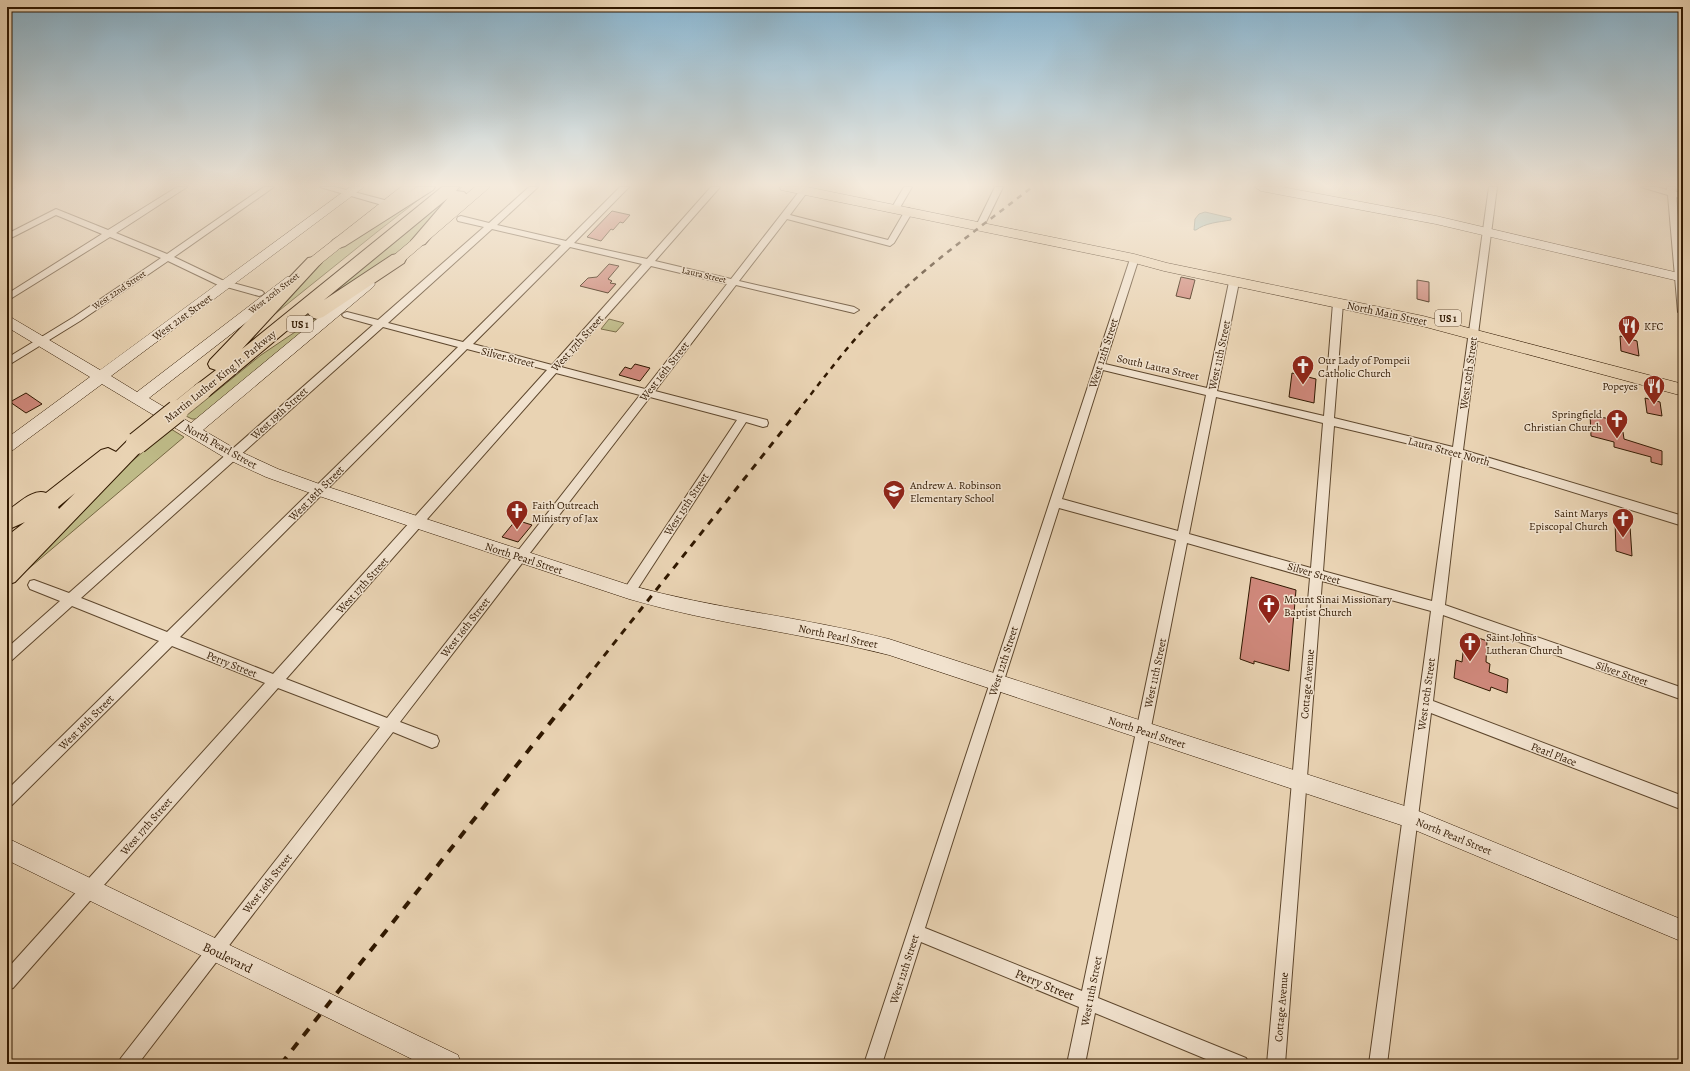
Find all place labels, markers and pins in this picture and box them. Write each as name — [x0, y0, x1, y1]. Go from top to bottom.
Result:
restaurant icon: KFC — [1616, 313, 1642, 346]
place label: KFC — [1644, 319, 1663, 334]
church icon: Our Lady of Pompeii Catholic Church — [1290, 353, 1316, 386]
place label: Our Lady of Pompeii Catholic Church — [1318, 353, 1410, 381]
restaurant icon: Popeyes — [1641, 373, 1667, 406]
place label: Popeyes — [1602, 379, 1638, 394]
place label: Springfield Christian Church — [1524, 407, 1602, 435]
church icon: Springfield Christian Church — [1604, 407, 1630, 440]
school or university icon: Andrew A. Robinson Elementary School — [881, 478, 907, 511]
place label: Andrew A. Robinson Elementary School — [909, 478, 1001, 506]
church icon: Faith Outreach Ministry of Jax — [504, 498, 530, 531]
place label: Faith Outreach Ministry of Jax — [532, 498, 599, 526]
place label: Saint Marys Episcopal Church — [1529, 506, 1608, 534]
church icon: Saint Marys Episcopal Church — [1610, 506, 1636, 539]
church icon: Mount Sinai Missionary Baptist Church — [1256, 592, 1282, 625]
place label: Mount Sinai Missionary Baptist Church — [1284, 592, 1392, 620]
church icon: Saint Johns Lutheran Church — [1457, 630, 1483, 663]
place label: Saint Johns Lutheran Church — [1486, 630, 1563, 658]

